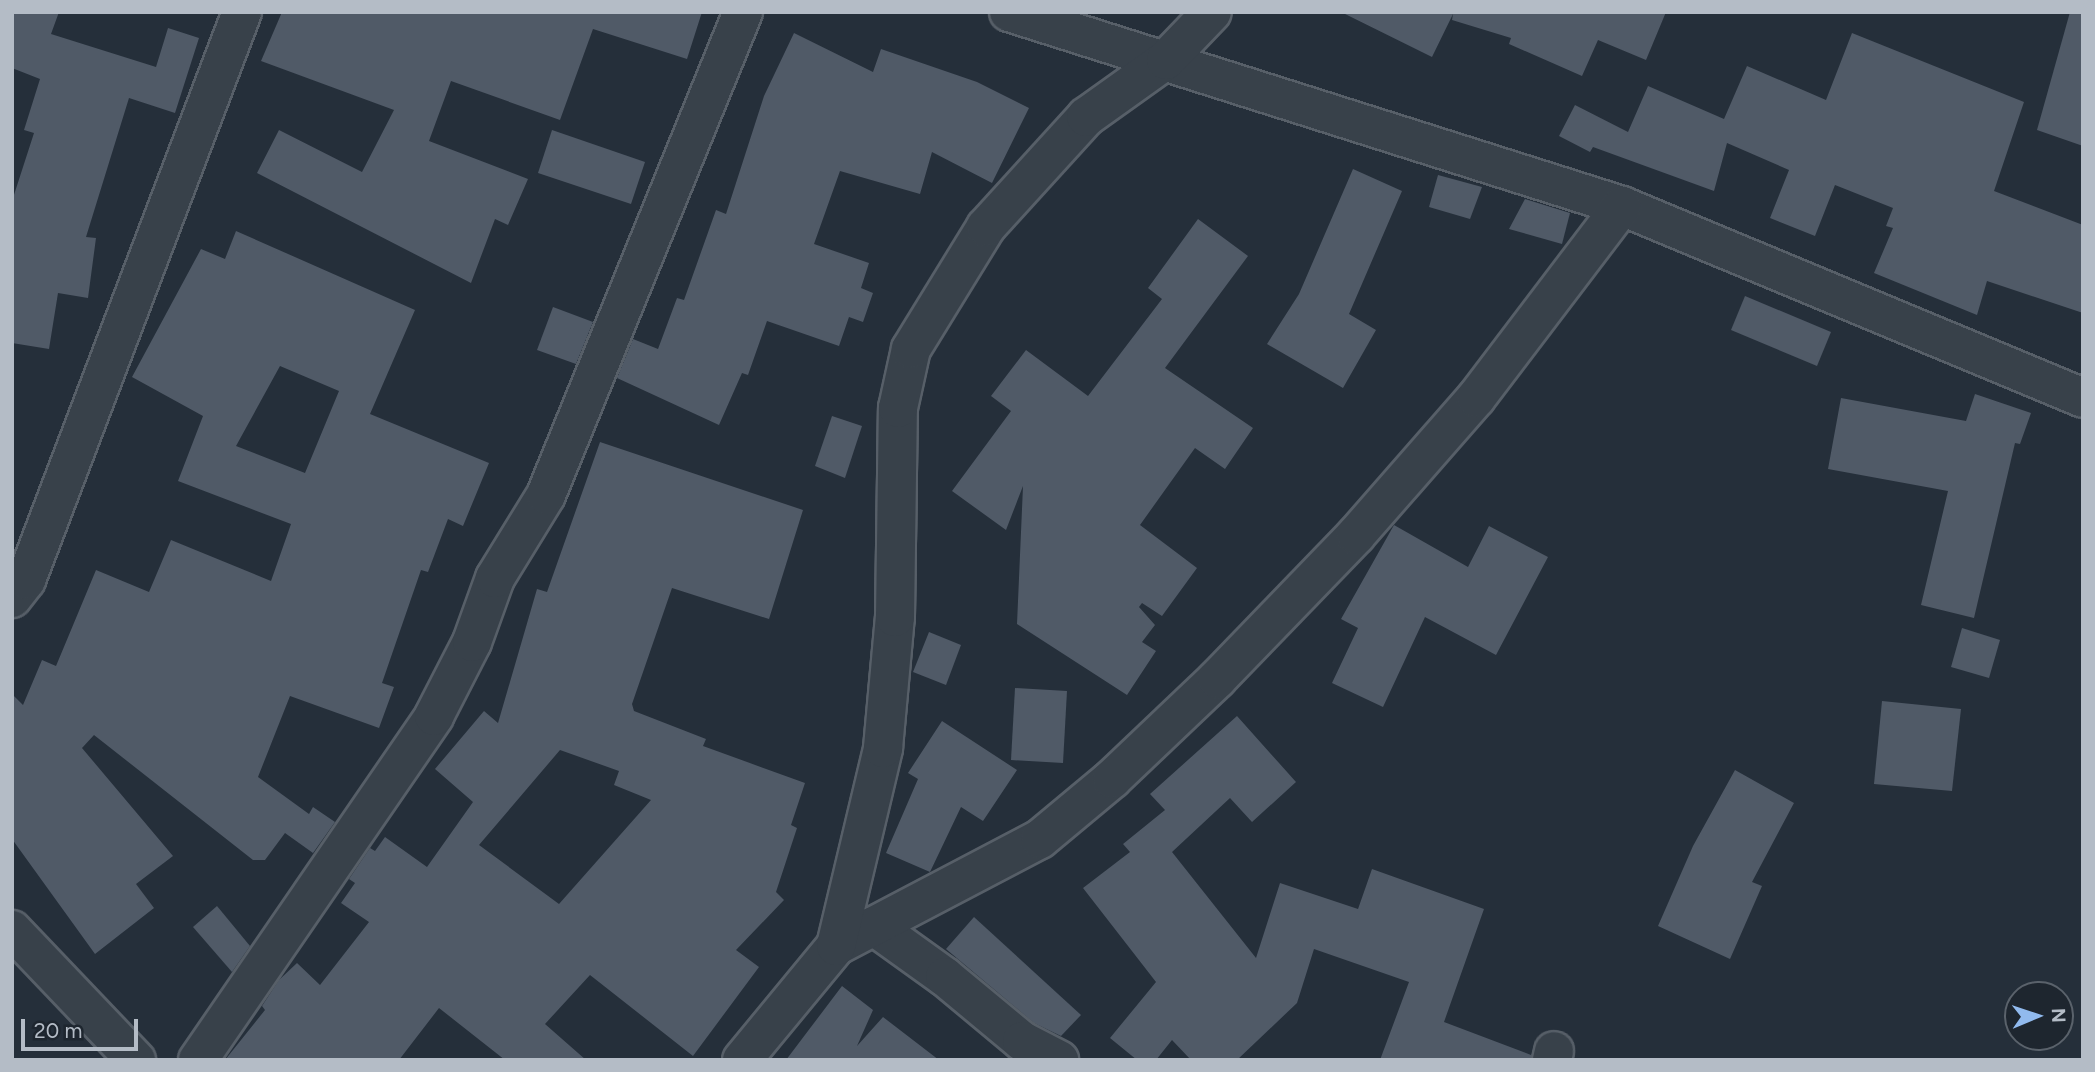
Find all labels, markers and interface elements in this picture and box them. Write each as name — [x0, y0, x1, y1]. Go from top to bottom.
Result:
north arrow — [2004, 981, 2074, 1051]
scale bar — [24, 1006, 142, 1050]
text: N — [2047, 1008, 2070, 1023]
text: 20 m — [34, 1018, 82, 1043]

